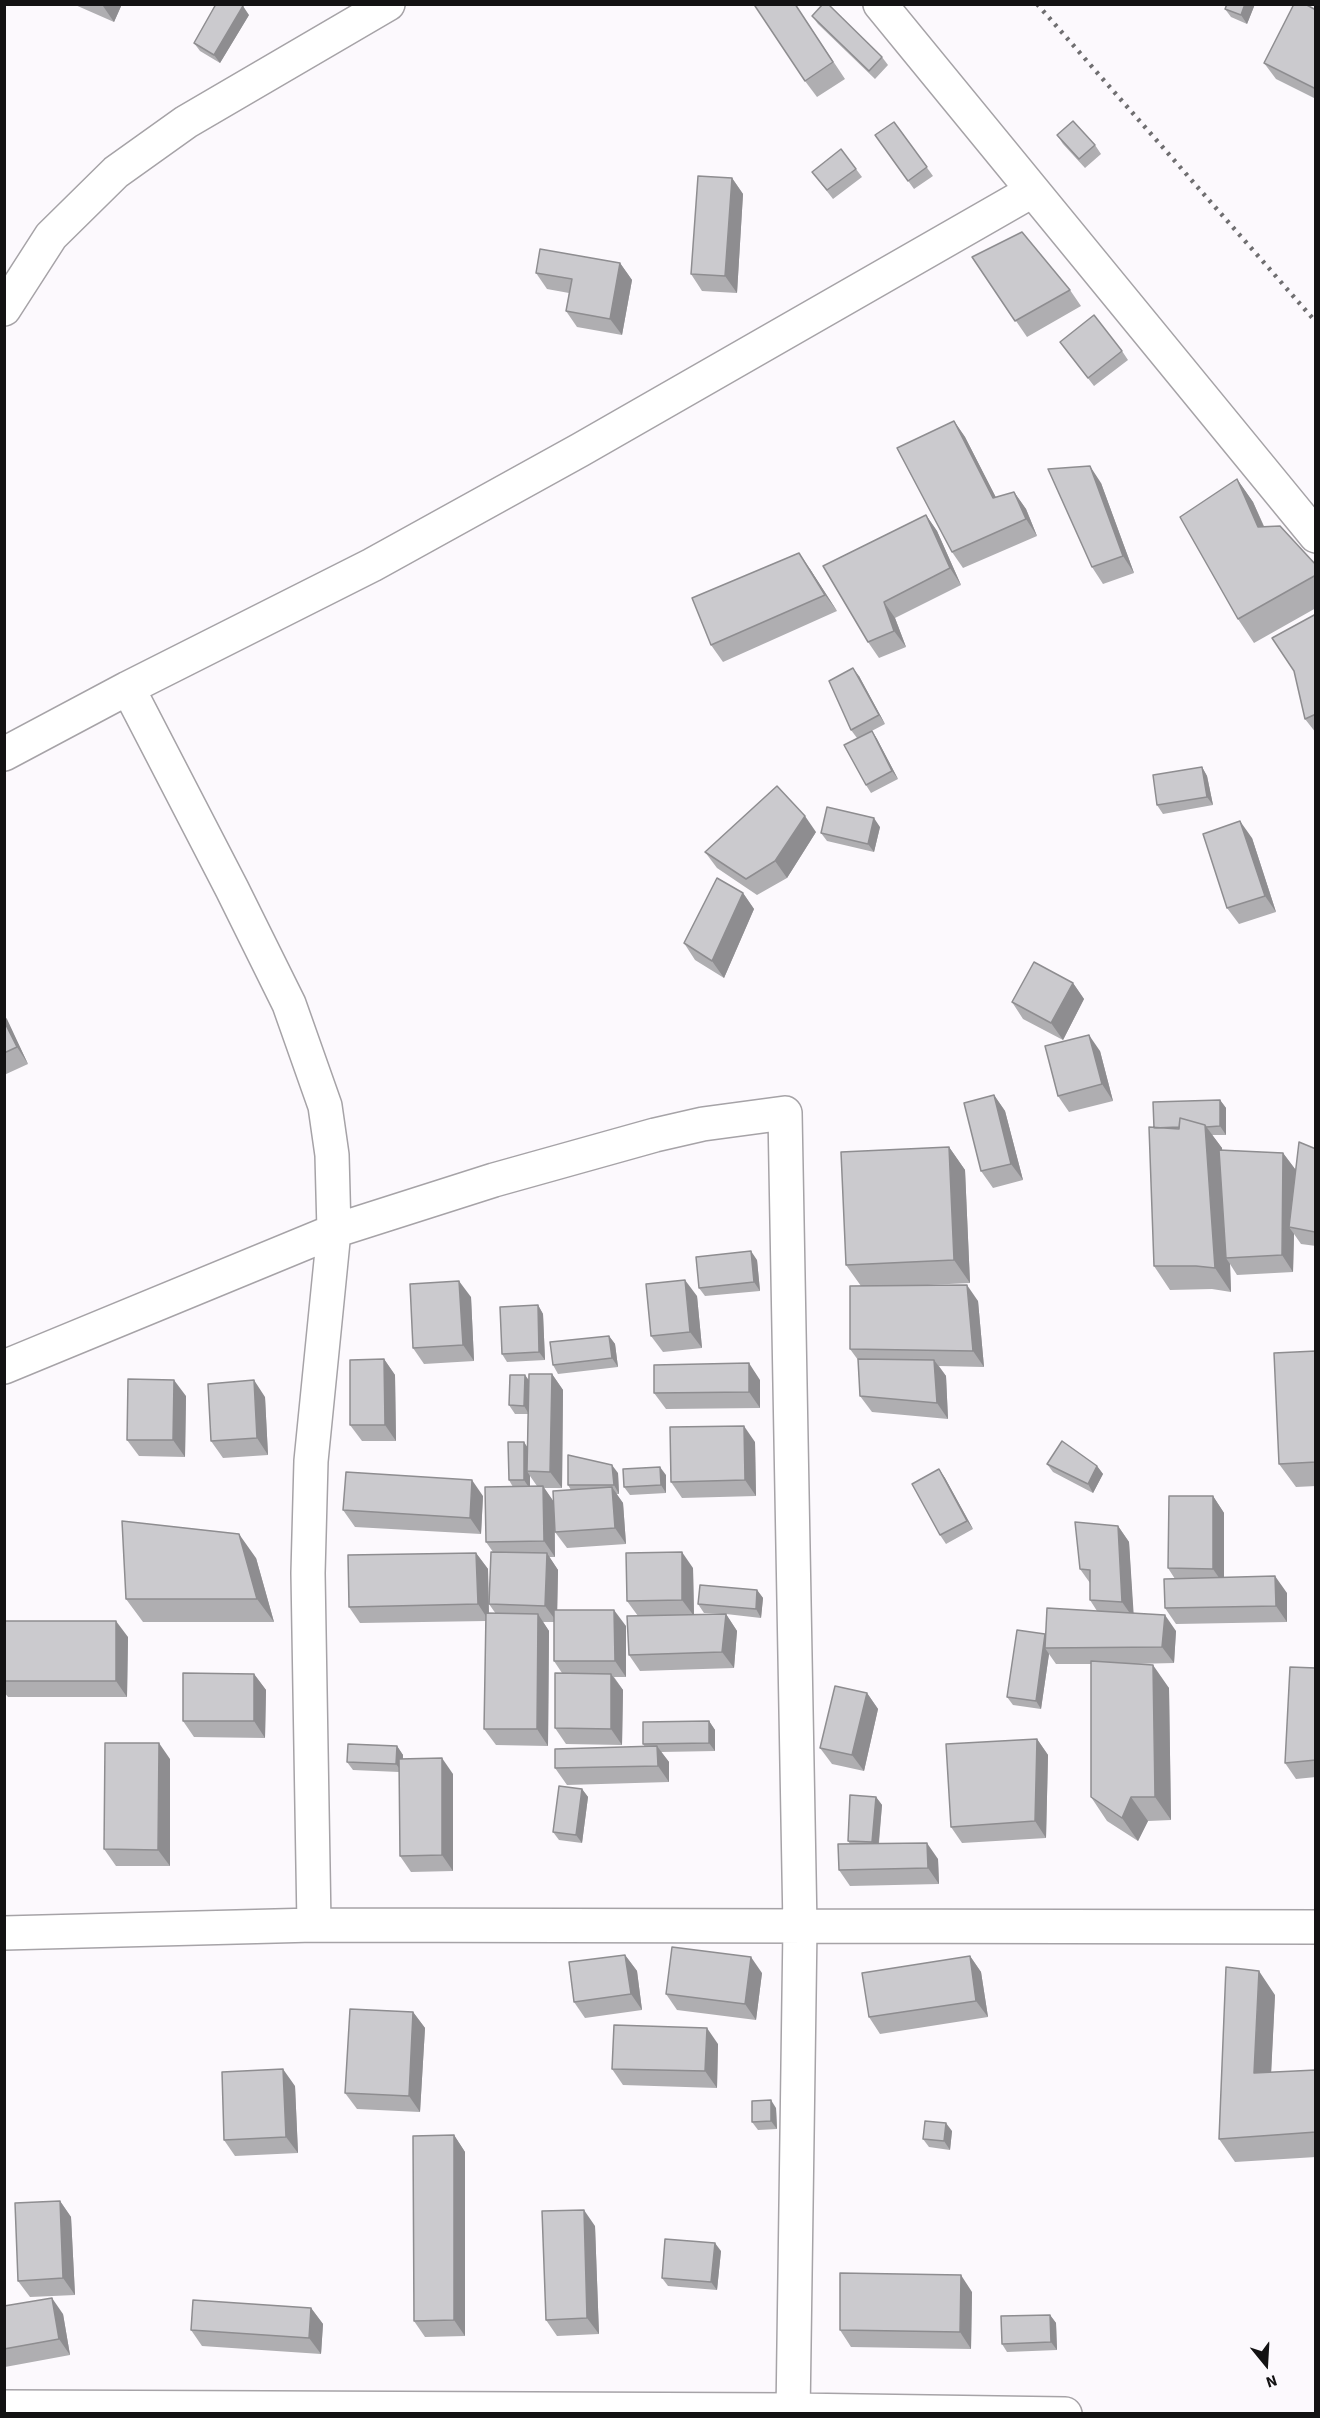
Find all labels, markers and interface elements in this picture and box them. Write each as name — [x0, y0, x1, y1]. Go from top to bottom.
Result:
north arrow — [1236, 2334, 1296, 2394]
text: N — [1263, 2369, 1280, 2393]

